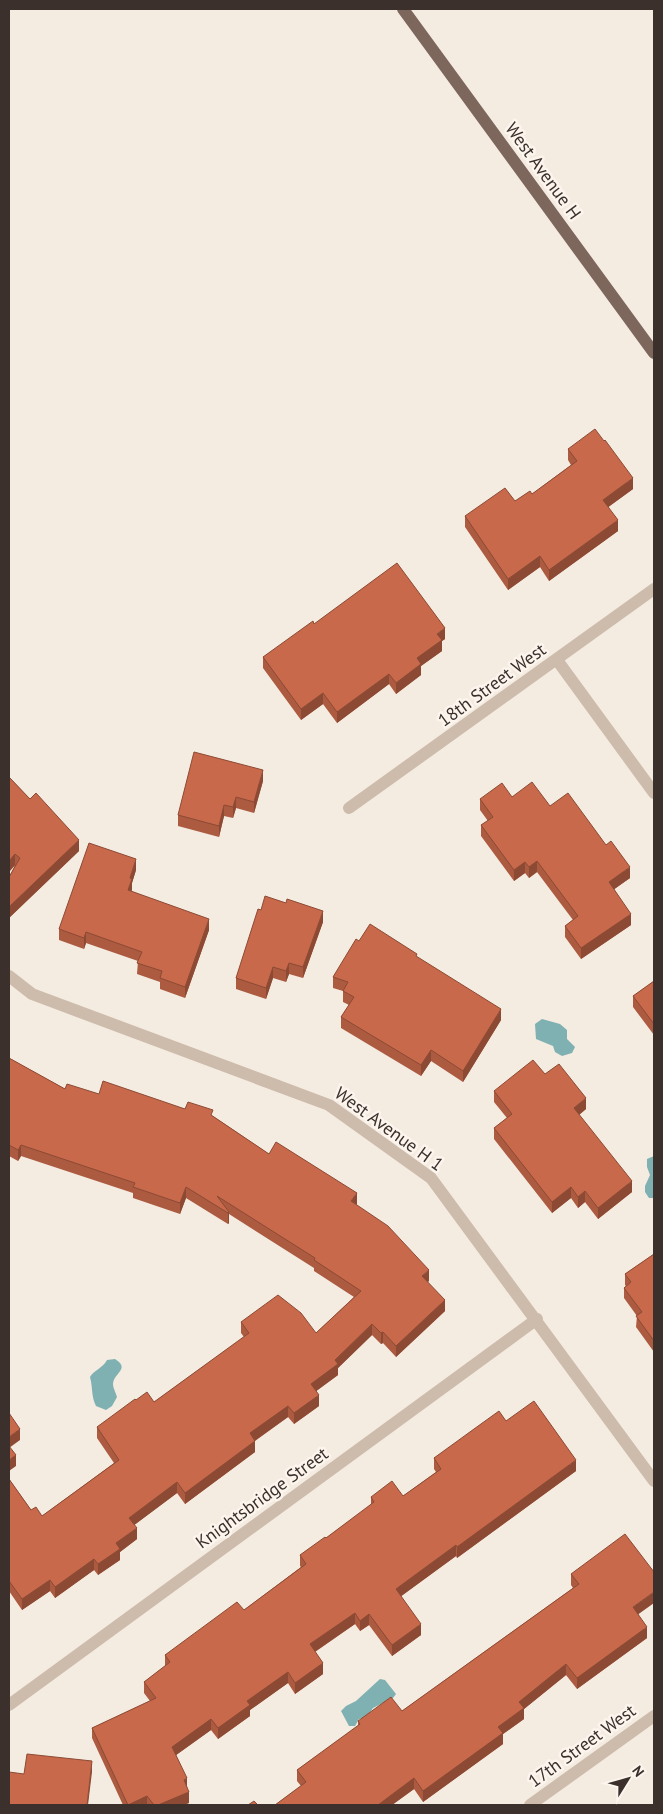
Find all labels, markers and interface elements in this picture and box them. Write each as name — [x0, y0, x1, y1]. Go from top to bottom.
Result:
street label: West Avenue H — [501, 118, 586, 224]
street label: 18th Street West — [433, 638, 550, 731]
street label: West Avenue H 1 — [330, 1081, 448, 1176]
street label: Knightsbridge Street — [191, 1442, 332, 1553]
street label: 17th Street West — [523, 1699, 640, 1792]
north arrow — [603, 1754, 653, 1804]
text: N — [628, 1762, 648, 1780]

